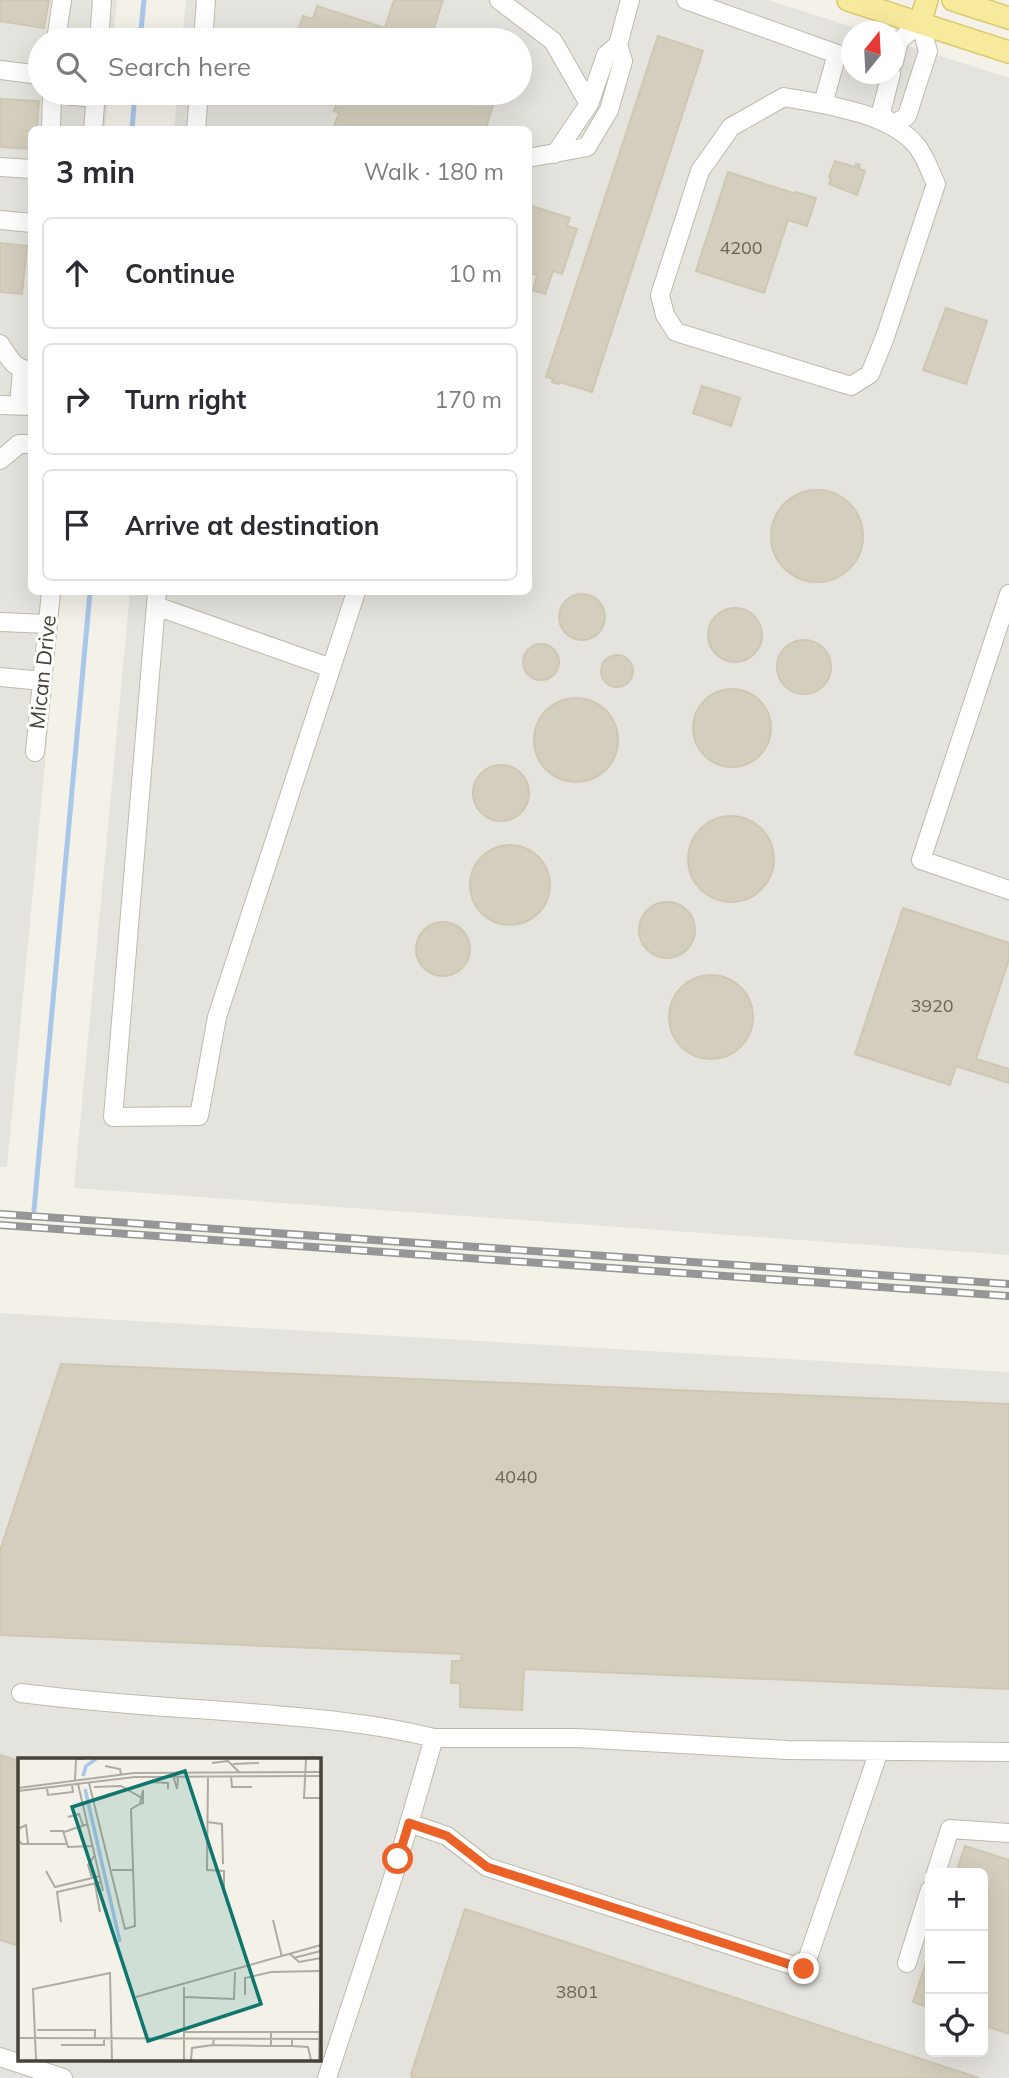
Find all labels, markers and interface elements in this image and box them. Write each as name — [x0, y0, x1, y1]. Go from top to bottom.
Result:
north arrow — [841, 21, 904, 84]
search box — [28, 28, 532, 105]
icon: search — [52, 48, 90, 86]
text: Search here — [108, 50, 251, 83]
text: 3 min — [56, 153, 135, 191]
text: Walk · 180 m — [364, 157, 504, 186]
house number: 4200 — [719, 236, 763, 259]
icon: ahead — [58, 254, 96, 292]
text: Continue — [125, 257, 235, 290]
text: 10 m — [448, 259, 502, 288]
icon: right — [58, 380, 96, 418]
text: Turn right — [125, 383, 246, 416]
text: 170 m — [434, 385, 502, 414]
icon: arrive — [58, 506, 96, 544]
text: Arrive at destination — [125, 509, 380, 542]
street label: Mican Drive — [23, 614, 61, 730]
house number: 3920 — [910, 994, 954, 1017]
house number: 4040 — [494, 1465, 538, 1488]
inset map — [18, 1758, 320, 2060]
route start — [382, 1843, 413, 1874]
map controls — [925, 1868, 988, 2057]
button: + — [925, 1868, 988, 1931]
button: − — [925, 1931, 988, 1994]
route end — [788, 1953, 819, 1984]
house number: 3801 — [555, 1980, 599, 2003]
button: locate — [925, 1994, 988, 2057]

